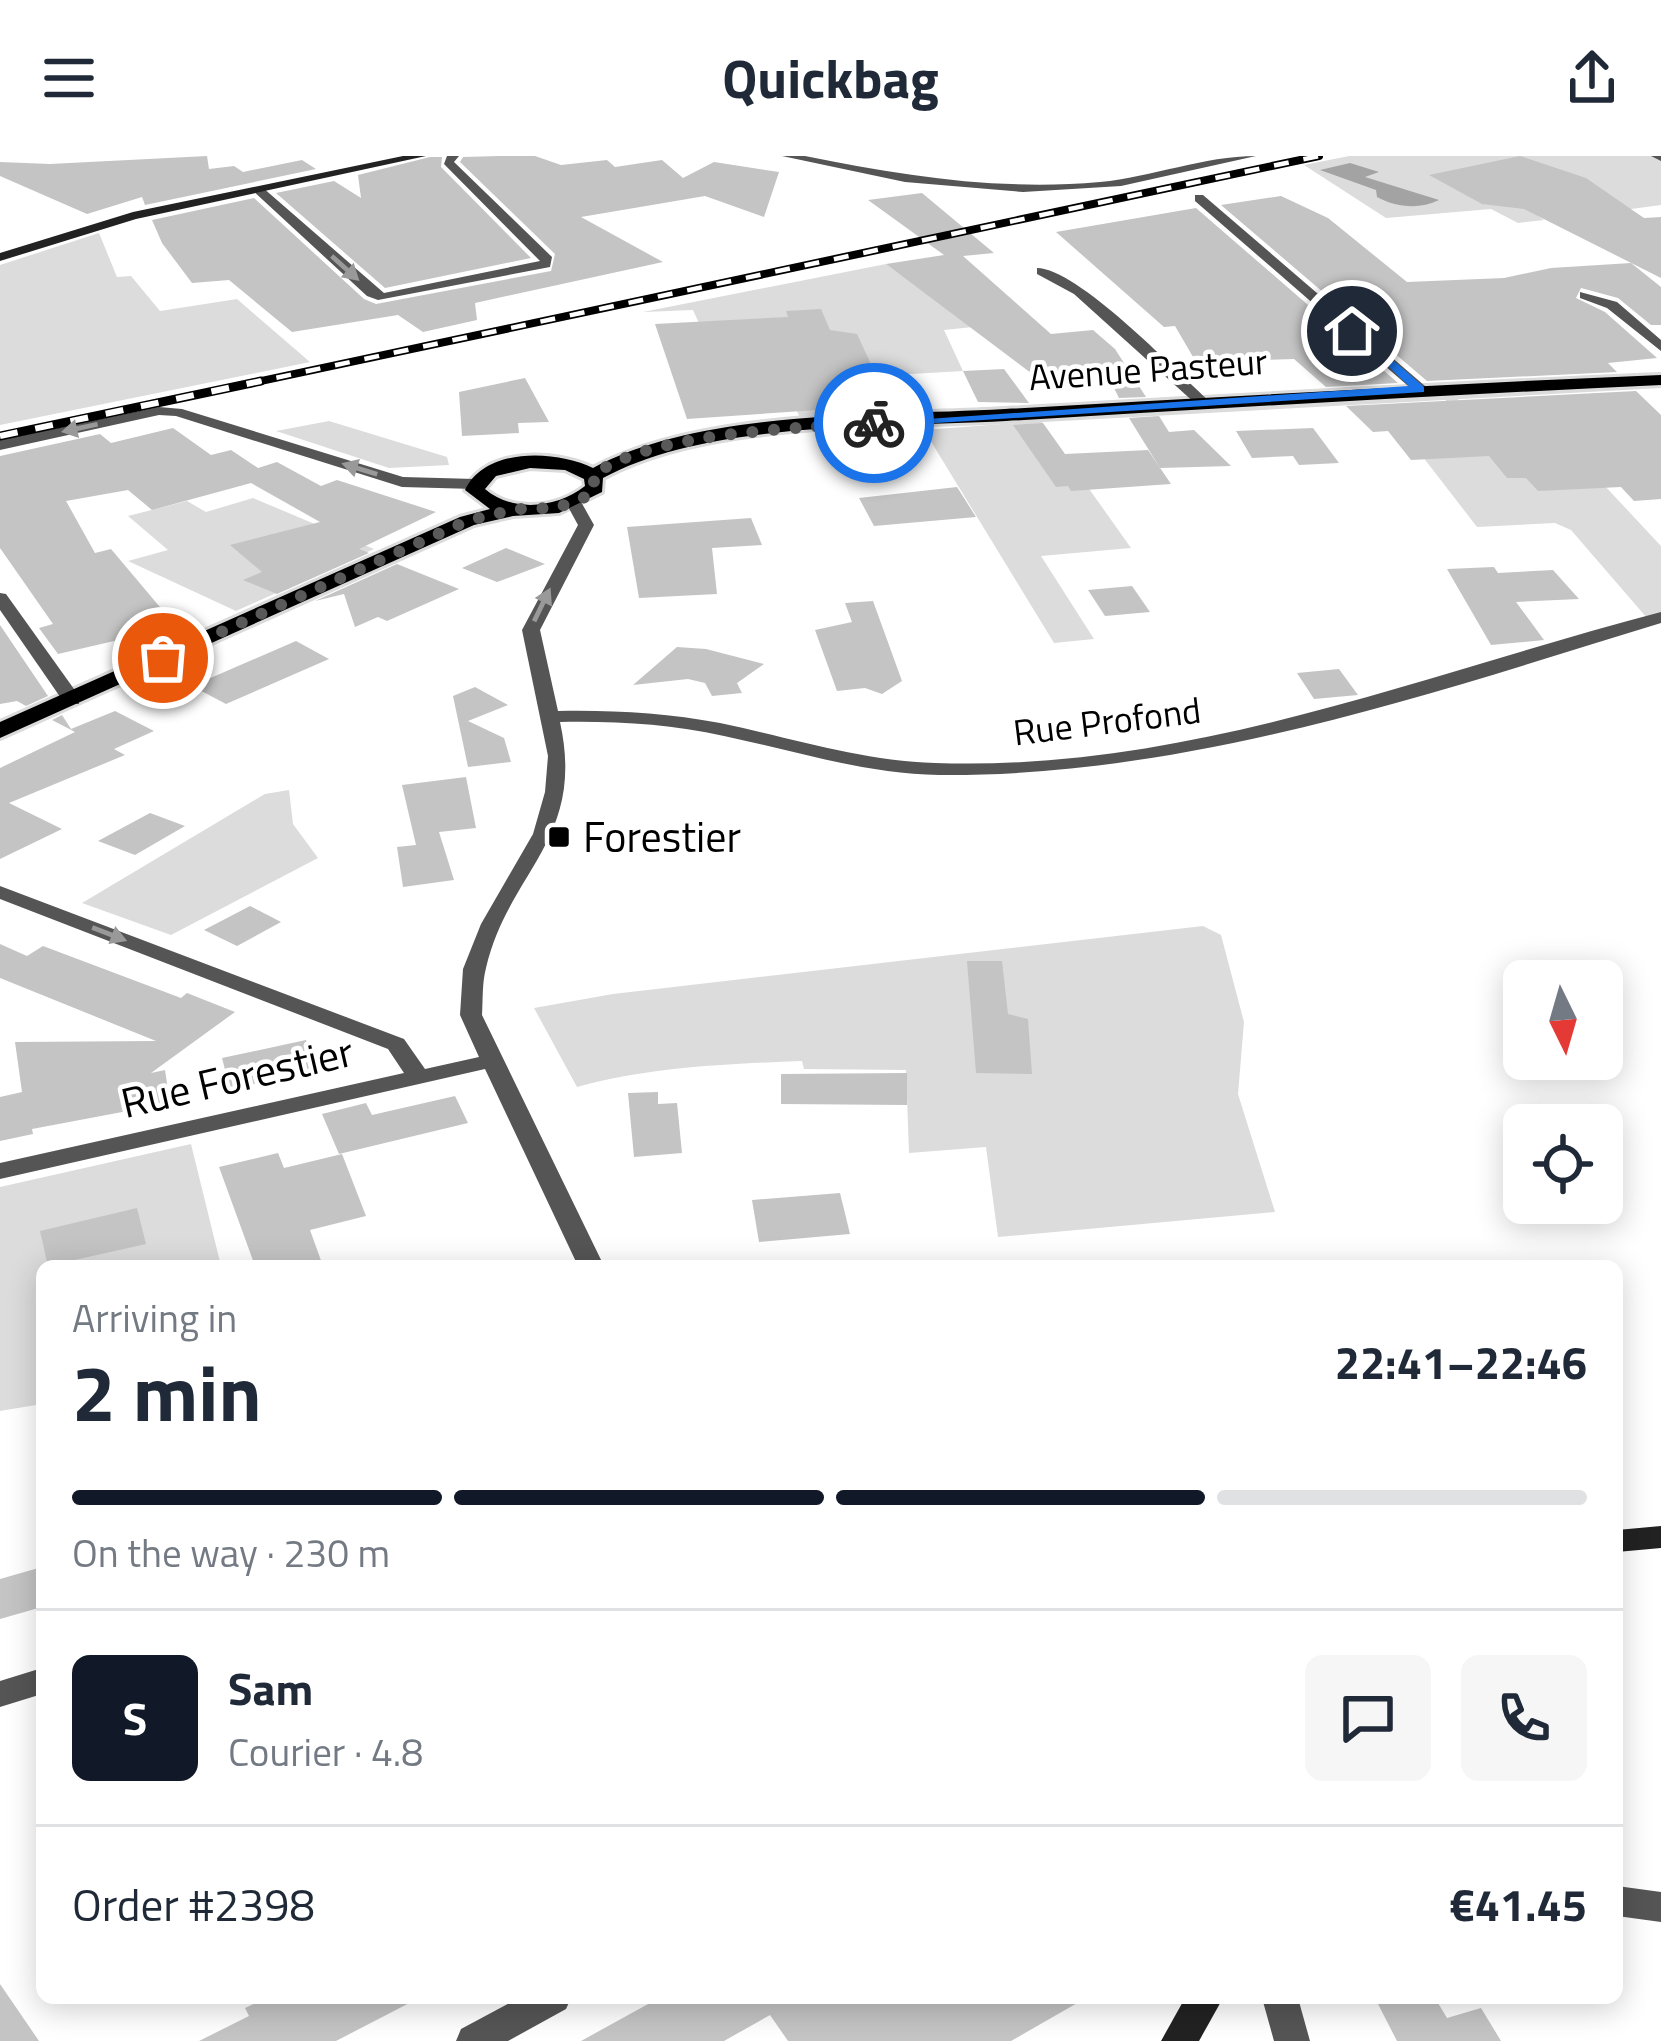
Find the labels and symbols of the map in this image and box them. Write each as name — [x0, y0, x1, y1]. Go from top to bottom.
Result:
one-way arrow — [330, 254, 359, 281]
pin — [1301, 280, 1403, 382]
street label: Avenue Pasteur — [1027, 333, 1269, 404]
courier — [814, 363, 934, 483]
one-way arrow — [60, 419, 98, 438]
one-way arrow — [341, 459, 378, 477]
one-way arrow — [532, 587, 552, 622]
pin — [112, 607, 214, 709]
street label: Rue Profond — [1010, 682, 1204, 759]
place label: Forestier — [583, 804, 741, 868]
marker: Forestier — [546, 824, 572, 850]
one-way arrow — [92, 925, 128, 944]
north arrow — [1503, 960, 1623, 1080]
street label: Rue Forestier — [114, 1018, 359, 1134]

